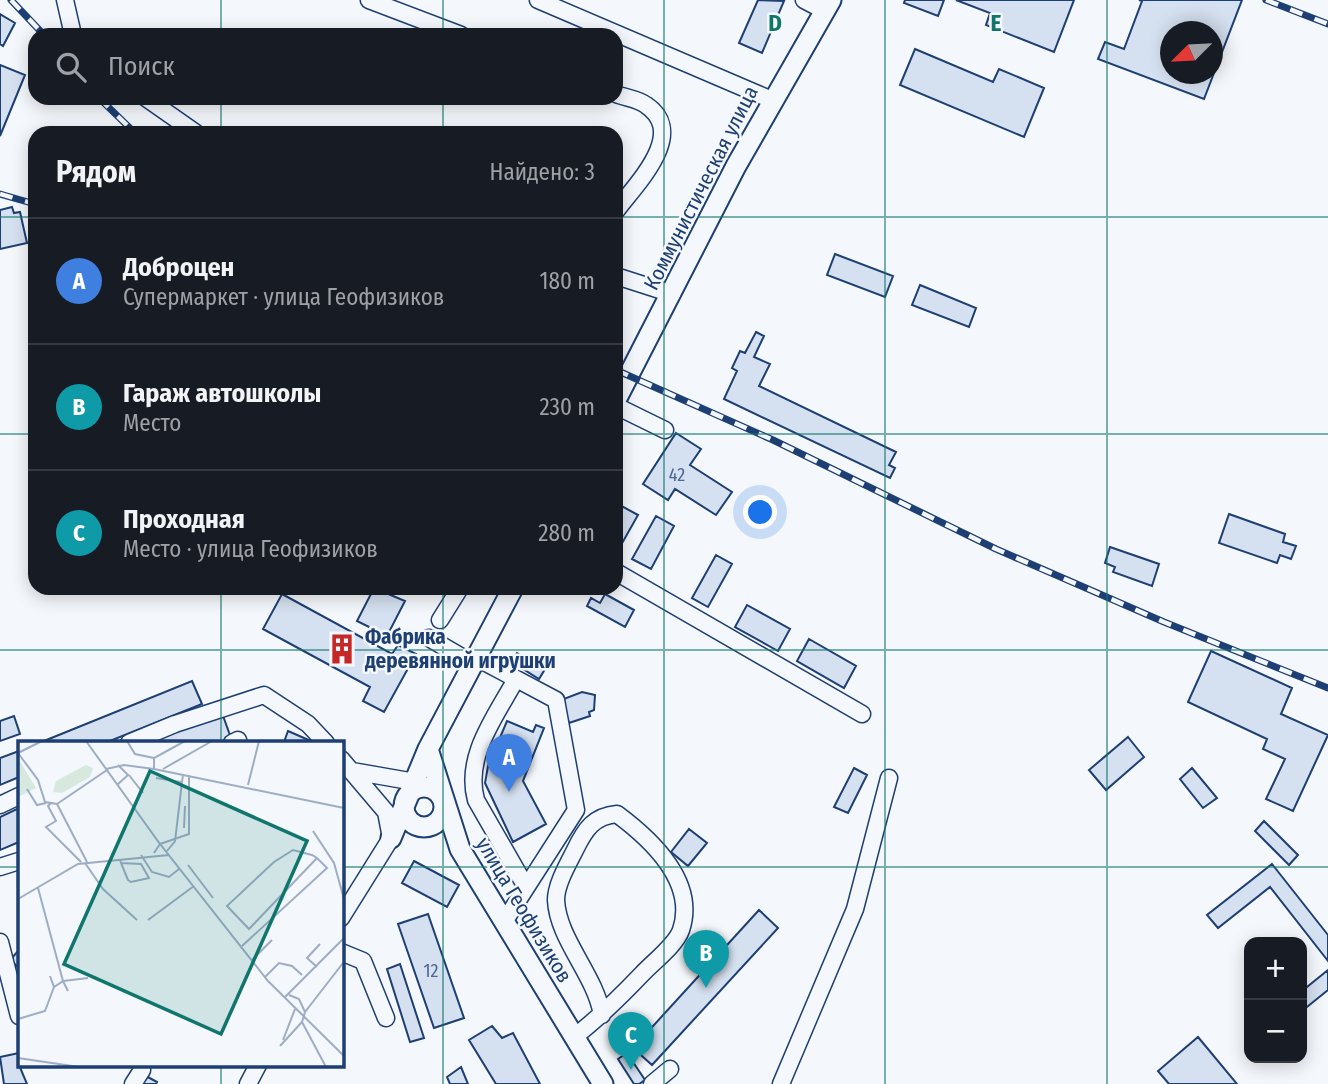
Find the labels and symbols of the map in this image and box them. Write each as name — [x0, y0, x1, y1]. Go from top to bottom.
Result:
text: D — [768, 9, 782, 37]
text: E — [991, 9, 1002, 37]
north arrow — [1160, 21, 1223, 84]
street label: Коммунистическая улица — [638, 82, 764, 294]
house number: 42 — [669, 464, 685, 486]
your location — [743, 495, 777, 529]
place label: Фабрика деревянной игрушки — [364, 624, 556, 674]
building icon: Фабрика деревянной игрушки — [325, 632, 359, 666]
pin: A — [486, 734, 532, 792]
inset map — [18, 741, 343, 1066]
street label: улица Геофизиков — [470, 833, 578, 987]
pin: B — [683, 930, 729, 988]
house number: 12 — [424, 960, 439, 982]
pin: C — [608, 1012, 654, 1070]

